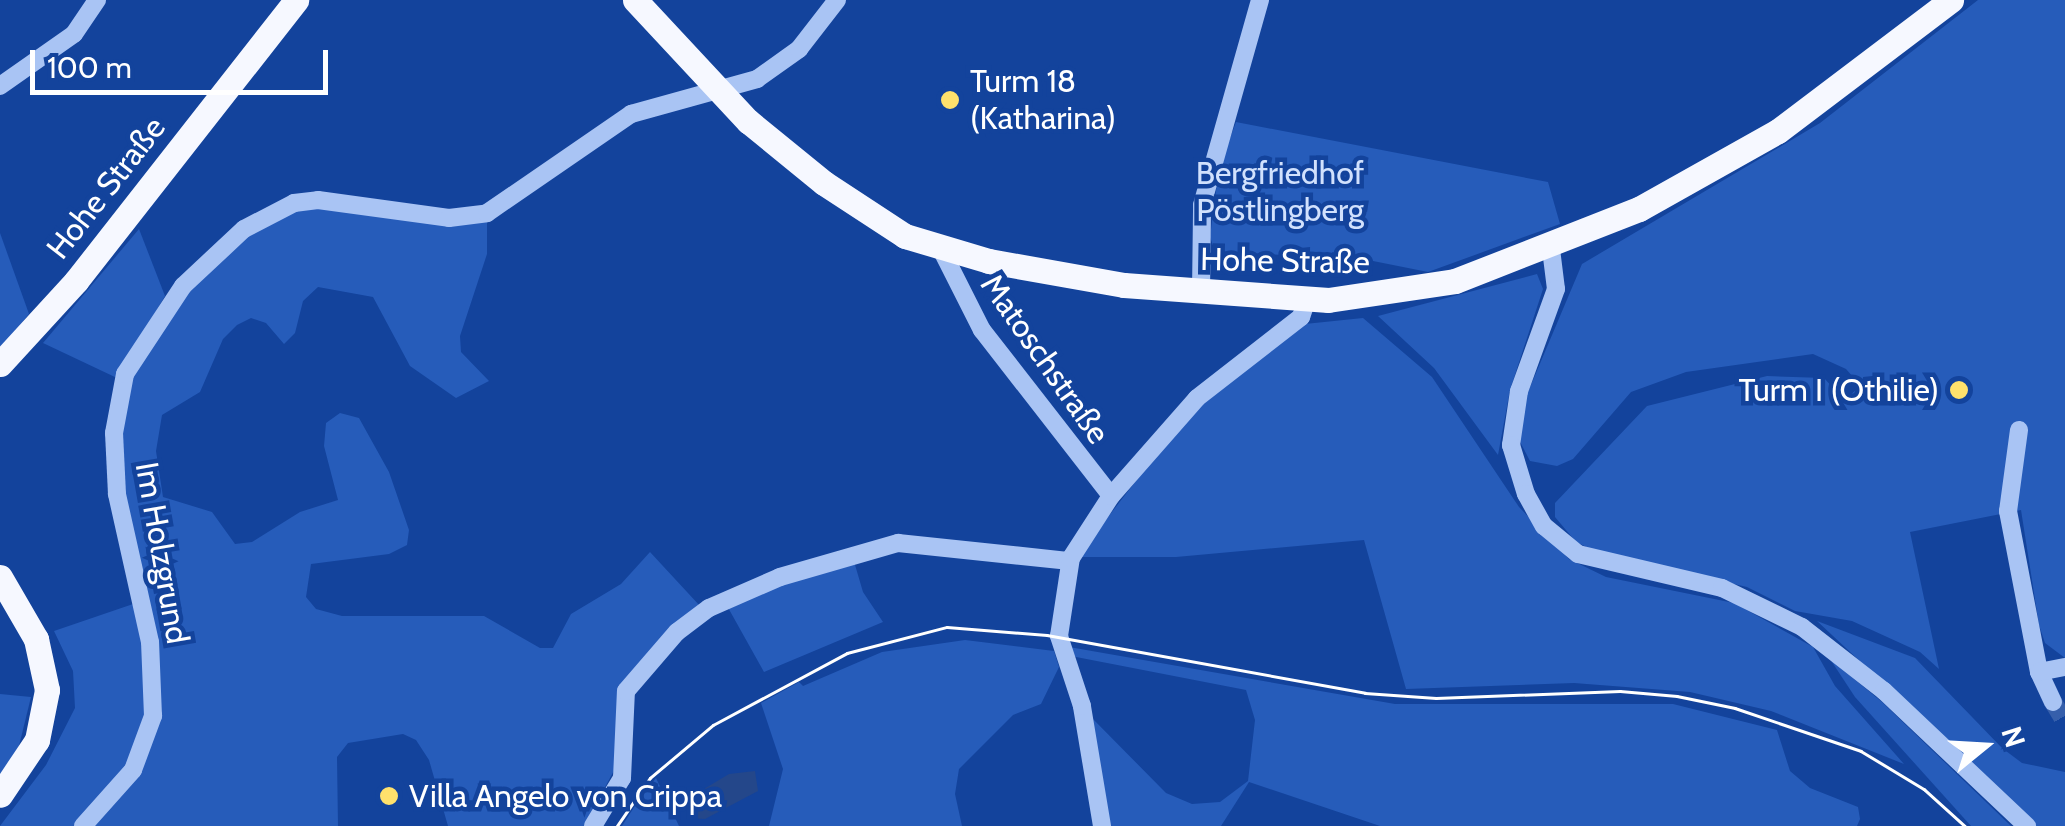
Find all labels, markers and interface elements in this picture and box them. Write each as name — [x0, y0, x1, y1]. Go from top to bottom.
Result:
scale bar — [35, 30, 332, 92]
text: 100 m — [47, 49, 132, 86]
place label: Turm 18 (Katharina) — [970, 63, 1116, 138]
marker: Turm 18 (Katharina) — [939, 89, 961, 111]
street label: Hohe Straße — [39, 109, 173, 267]
park label: Bergfriedhof Pöstlingberg — [1196, 155, 1364, 230]
street label: Hohe Straße — [1200, 240, 1370, 282]
street label: Matoschstraße — [972, 267, 1118, 451]
place label: Turm I (Othilie) — [1739, 371, 1939, 409]
marker: Turm I (Othilie) — [1948, 379, 1970, 401]
street label: Im Holzgrund — [127, 459, 197, 647]
north arrow — [1935, 696, 2035, 796]
text: N — [1994, 722, 2033, 751]
place label: Villa Angelo von Crippa — [409, 777, 722, 815]
marker: Villa Angelo von Crippa — [378, 785, 400, 807]

